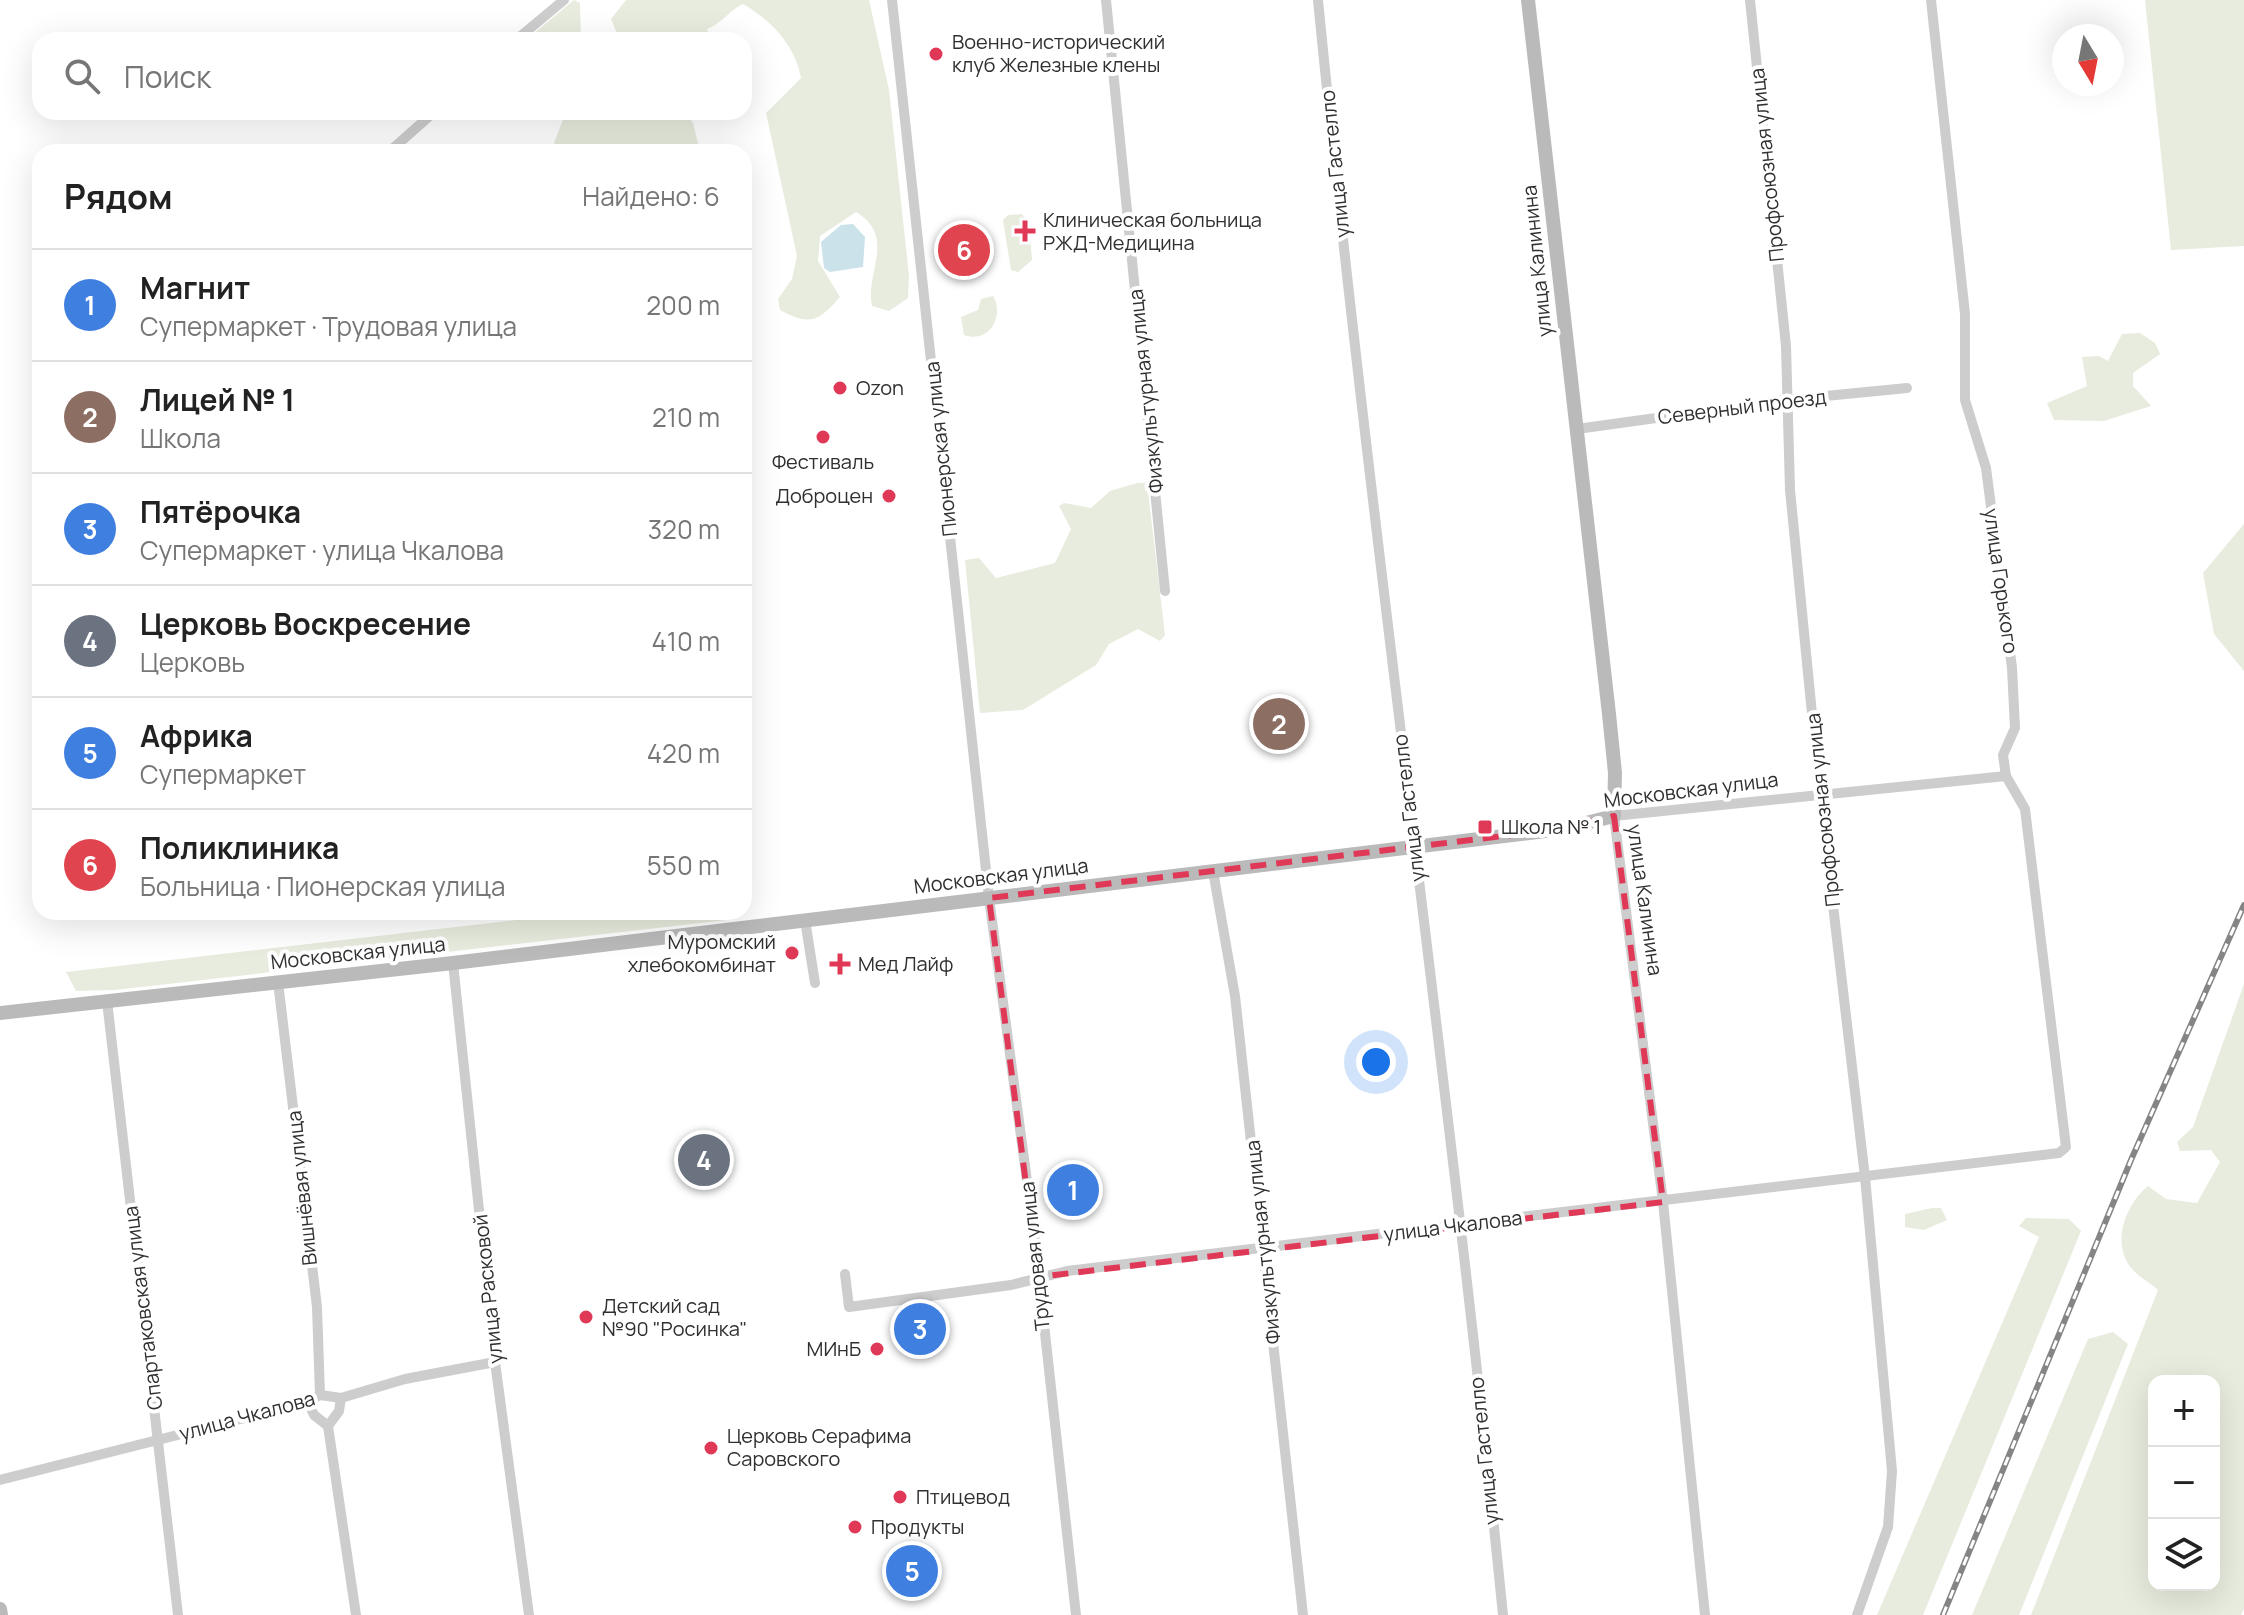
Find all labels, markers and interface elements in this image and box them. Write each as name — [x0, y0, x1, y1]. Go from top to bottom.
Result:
north arrow — [2052, 24, 2124, 96]
place label: Военно-исторический клуб Железные клены — [952, 28, 1165, 78]
search box — [32, 32, 752, 120]
marker: Военно-исторический клуб Железные клены — [927, 45, 945, 63]
icon: search — [60, 54, 104, 98]
text: Поиск — [124, 56, 211, 97]
street label: Профсоюзная улица — [1743, 67, 1790, 263]
street label: улица Гастелло — [1313, 89, 1356, 239]
text: Рядом — [64, 173, 173, 219]
text: Найдено: 6 — [582, 178, 720, 214]
street label: улица Калинина — [1515, 184, 1558, 338]
place label: Клиническая больница РЖД-Медицина — [1043, 206, 1262, 256]
pin: 6 — [938, 220, 990, 280]
marker: Клиническая больница РЖД-Медицина — [1014, 220, 1036, 242]
text: Магнит — [140, 267, 250, 308]
text: 1 — [84, 287, 96, 323]
text: 200 m — [646, 287, 720, 323]
street label: Физкультурная улица — [1121, 288, 1170, 494]
text: Супермаркет · Трудовая улица — [140, 308, 517, 344]
street label: Пионерская улица — [918, 360, 963, 538]
place label: Ozon — [856, 374, 904, 401]
text: Лицей № 1 — [140, 379, 295, 420]
marker: Ozon — [831, 379, 849, 397]
street label: Северный проезд — [1656, 383, 1828, 430]
text: 2 — [82, 399, 98, 435]
text: 210 m — [652, 399, 720, 435]
text: Школа — [140, 420, 221, 456]
marker: Фестиваль — [814, 428, 832, 446]
place label: Фестиваль — [772, 448, 874, 475]
place label: Доброцен — [775, 482, 873, 509]
marker: Доброцен — [880, 487, 898, 505]
text: Пятёрочка — [140, 491, 301, 532]
street label: улица Горького — [1978, 507, 2025, 655]
text: 3 — [82, 511, 98, 547]
text: 320 m — [648, 511, 720, 547]
text: Супермаркет · улица Чкалова — [140, 532, 504, 568]
text: Церковь Воскресение — [140, 603, 471, 644]
text: 4 — [82, 623, 98, 659]
text: 410 m — [651, 623, 720, 659]
text: Церковь — [140, 644, 245, 680]
pin: 2 — [1253, 694, 1305, 754]
street label: Профсоюзная улица — [1799, 712, 1846, 908]
text: Африка — [140, 715, 253, 756]
street label: улица Гастелло — [1386, 733, 1431, 883]
text: 5 — [82, 735, 98, 771]
text: 420 m — [647, 735, 720, 771]
text: Супермаркет — [140, 756, 306, 792]
street label: Московская улица — [1602, 765, 1780, 814]
place label: Школа № 1 — [1501, 813, 1601, 840]
marker: Школа № 1 — [1476, 818, 1494, 836]
street label: улица Калинина — [1622, 823, 1669, 977]
text: Поликлиника — [140, 827, 339, 868]
text: 6 — [82, 847, 98, 883]
text: 550 m — [647, 847, 720, 883]
street label: Московская улица — [912, 851, 1090, 900]
text: Больница · Пионерская улица — [140, 868, 505, 904]
place label: Муромский хлебокомбинат — [628, 928, 776, 978]
street label: Московская улица — [269, 930, 447, 975]
marker: Муромский хлебокомбинат — [783, 944, 801, 962]
place label: Мед Лайф — [858, 950, 953, 977]
marker: Мед Лайф — [829, 953, 851, 975]
your location — [1356, 1042, 1396, 1082]
street label: Вишнёвая улица — [280, 1109, 323, 1267]
pin: 4 — [678, 1130, 730, 1190]
street label: Физкультурная улица — [1238, 1139, 1287, 1345]
pin: 1 — [1047, 1160, 1099, 1220]
street label: Трудовая улица — [1013, 1180, 1056, 1332]
street label: Спартаковская улица — [117, 1204, 168, 1412]
street label: улица Чкалова — [1382, 1204, 1524, 1247]
street label: улица Расковой — [466, 1213, 509, 1365]
place label: Детский сад №90 "Росинка" — [602, 1292, 747, 1342]
pin: 3 — [894, 1299, 946, 1359]
marker: Детский сад №90 "Росинка" — [577, 1308, 595, 1326]
place label: МИнБ — [807, 1335, 861, 1362]
marker: МИнБ — [868, 1340, 886, 1358]
map controls — [2148, 1375, 2220, 1591]
button: + — [2148, 1375, 2220, 1447]
street label: улица Гастелло — [1462, 1376, 1505, 1526]
street label: улица Чкалова — [176, 1384, 318, 1447]
place label: Церковь Серафима Саровского — [727, 1422, 911, 1472]
marker: Церковь Серафима Саровского — [702, 1439, 720, 1457]
button: − — [2148, 1447, 2220, 1519]
place label: Птицевод — [916, 1483, 1010, 1510]
marker: Птицевод — [891, 1488, 909, 1506]
place label: Продукты — [871, 1513, 964, 1540]
marker: Продукты — [846, 1518, 864, 1536]
button: layers — [2148, 1519, 2220, 1591]
pin: 5 — [886, 1541, 938, 1601]

